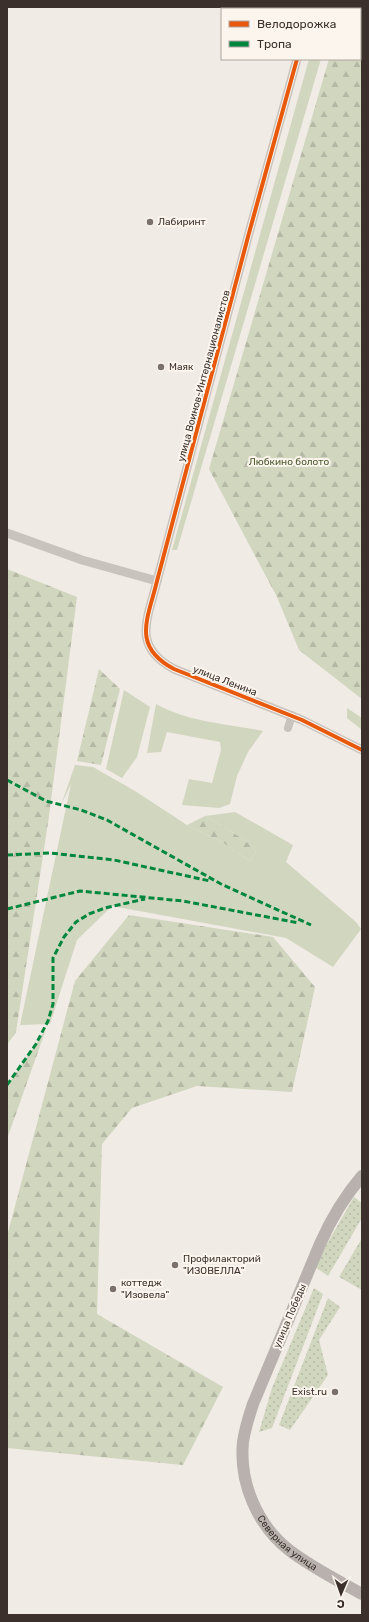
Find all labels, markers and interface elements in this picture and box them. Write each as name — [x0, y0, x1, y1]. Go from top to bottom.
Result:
legend — [221, 8, 361, 60]
text: Велодорожка — [257, 17, 336, 31]
text: Тропа — [257, 37, 292, 51]
place label: Лабиринт — [158, 216, 206, 228]
marker: Лабиринт — [145, 217, 155, 227]
street label: улица Воинов-Интернационалистов — [175, 288, 233, 463]
place label: Маяк — [169, 361, 194, 373]
marker: Маяк — [156, 362, 166, 372]
park label: Любкино болото — [249, 456, 329, 468]
street label: улица Ленина — [191, 663, 259, 699]
place label: Профилакторий "ИЗОВЕЛЛА" — [183, 1253, 261, 1277]
marker: Профилакторий "ИЗОВЕЛЛА" — [170, 1260, 180, 1270]
place label: коттедж "Изовела" — [121, 1277, 170, 1301]
street label: улица Победы — [271, 1282, 309, 1350]
marker: коттедж "Изовела" — [108, 1284, 118, 1294]
place label: Exist.ru — [292, 1386, 327, 1398]
marker: Exist.ru — [330, 1387, 340, 1397]
street label: Северная улица — [255, 1513, 319, 1573]
north arrow — [321, 1574, 361, 1614]
text: С — [336, 1597, 345, 1610]

